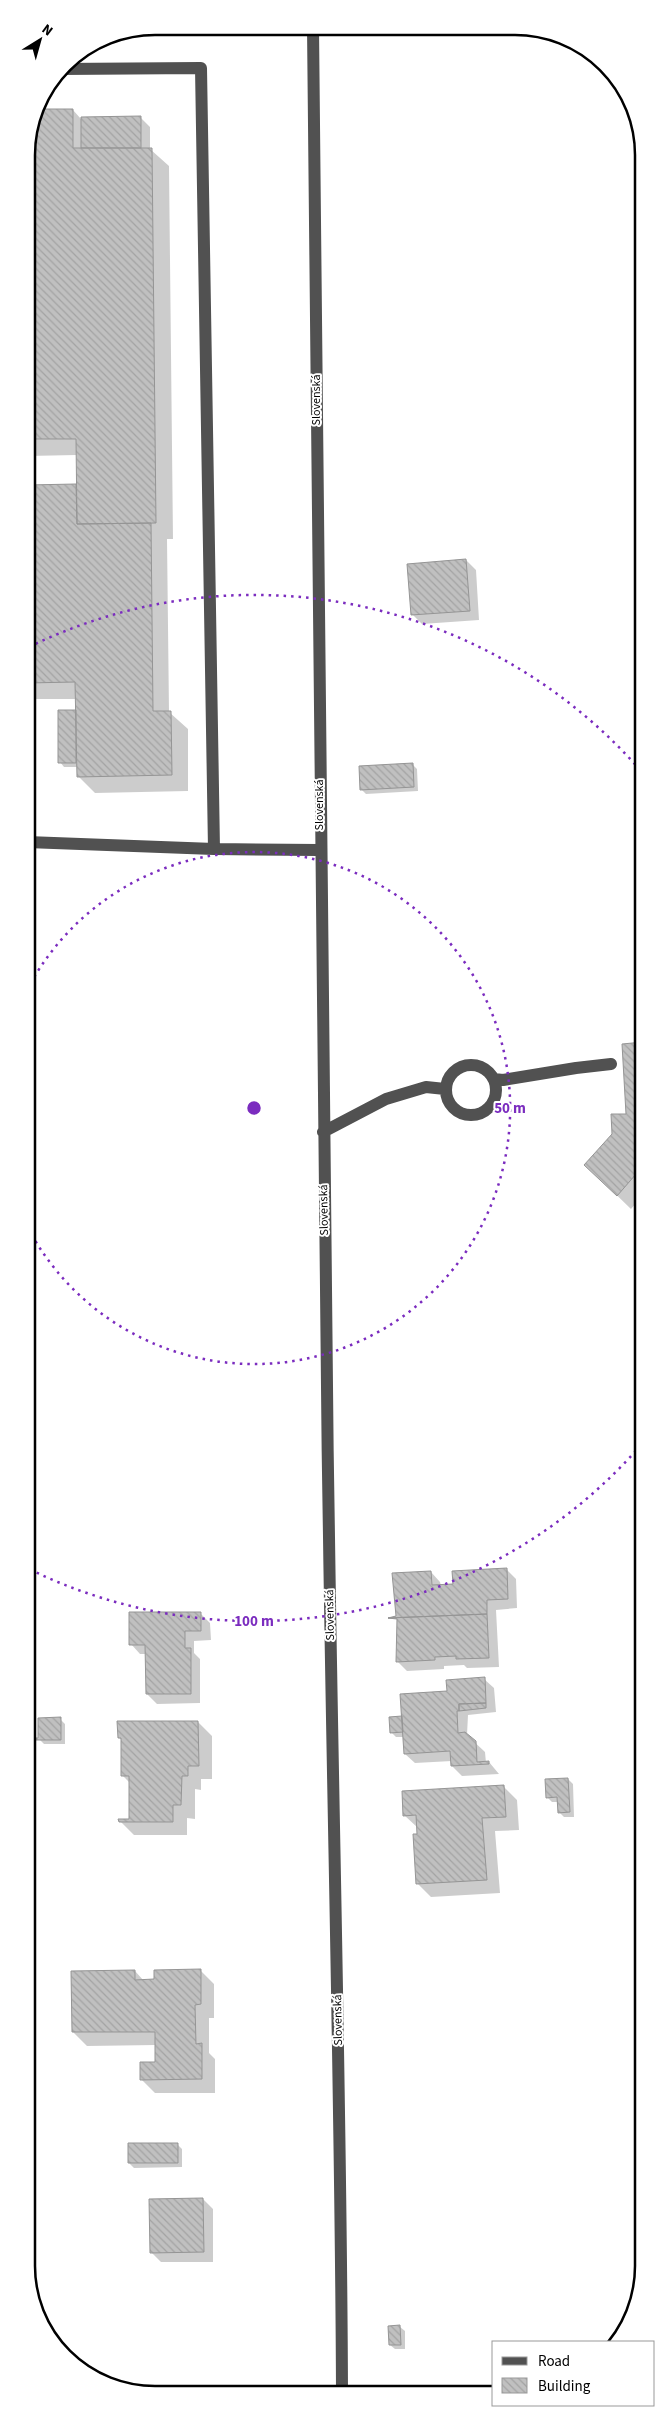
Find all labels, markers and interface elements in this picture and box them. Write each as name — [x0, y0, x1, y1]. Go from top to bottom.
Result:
north arrow — [15, 15, 65, 65]
text: N — [37, 20, 57, 41]
street label: Slovenská — [308, 375, 325, 425]
street label: Slovenská — [311, 780, 328, 830]
text: 50 m — [494, 1098, 526, 1119]
centre of rings — [245, 1099, 263, 1117]
street label: Slovenská — [315, 1184, 333, 1236]
street label: Slovenská — [321, 1589, 339, 1641]
text: 100 m — [234, 1611, 274, 1632]
street label: Slovenská — [329, 1994, 347, 2046]
legend — [492, 2341, 655, 2406]
text: Road — [538, 2351, 570, 2372]
text: Building — [538, 2376, 591, 2397]

